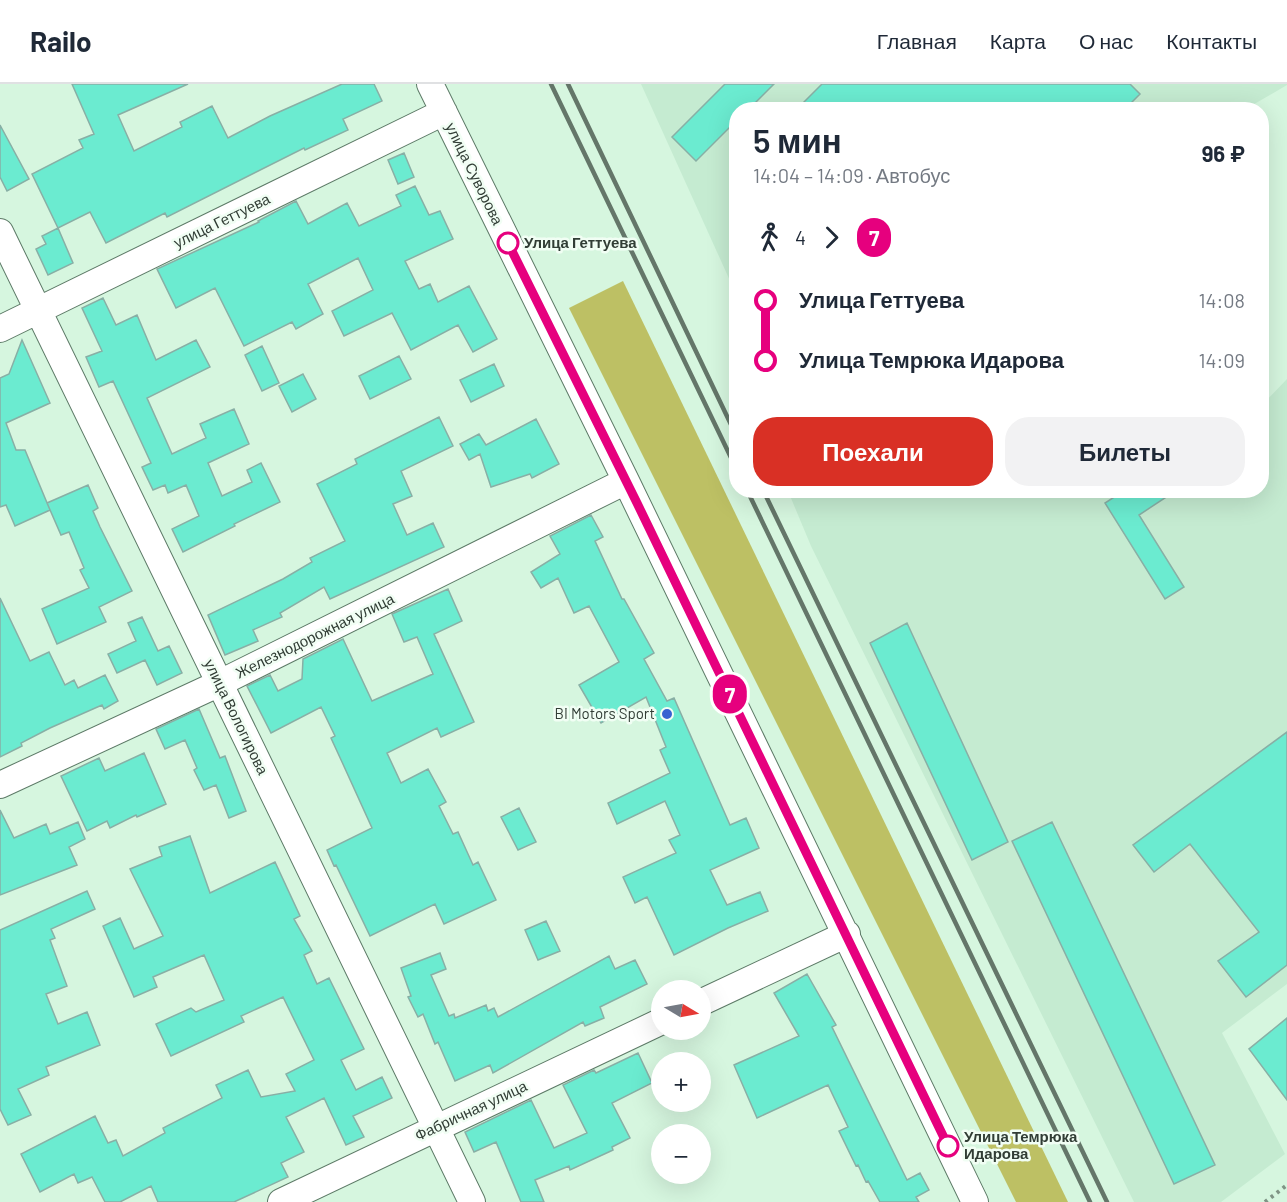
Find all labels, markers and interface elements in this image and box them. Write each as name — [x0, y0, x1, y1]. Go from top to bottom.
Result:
text: Railo — [30, 24, 92, 58]
text: Главная — [877, 28, 957, 53]
text: Карта — [990, 28, 1046, 53]
text: О нас — [1079, 28, 1133, 53]
text: Контакты — [1166, 28, 1257, 53]
street label: улица Суворова — [442, 119, 508, 228]
text: 5 мин — [753, 120, 842, 160]
text: 96 ₽ — [1202, 140, 1245, 166]
text: 14:04 – 14:09 · Автобус — [753, 163, 950, 187]
street label: улица Геттуева — [170, 189, 273, 251]
icon: walk — [753, 221, 786, 254]
icon: forward — [815, 221, 848, 254]
text: 4 — [795, 225, 806, 249]
text: 7 — [869, 225, 879, 250]
marker: Улица Геттуева — [497, 232, 519, 254]
place label: Улица Геттуева — [524, 233, 637, 251]
text: Улица Геттуева — [799, 286, 964, 312]
text: 14:08 — [1198, 288, 1245, 312]
text: Улица Темрюка Идарова — [799, 346, 1064, 372]
text: 14:09 — [1198, 348, 1245, 372]
button: Поехали — [753, 417, 993, 486]
button: Билеты — [1005, 417, 1245, 486]
street label: Железнодорожная улица — [232, 589, 397, 681]
street label: улица Вологирова — [201, 656, 273, 778]
line badge: 7 — [710, 674, 750, 714]
text: 7 — [725, 682, 735, 707]
place label: BI Motors Sport — [555, 704, 655, 722]
marker: BI Motors Sport — [660, 707, 674, 721]
north arrow — [651, 980, 711, 1040]
map controls — [651, 980, 711, 1184]
button: + — [651, 1052, 711, 1112]
street label: Фабричная улица — [412, 1076, 530, 1144]
button: − — [651, 1124, 711, 1184]
place label: Улица Темрюка Идарова — [964, 1127, 1078, 1162]
marker: Улица Темрюка Идарова — [937, 1135, 959, 1157]

